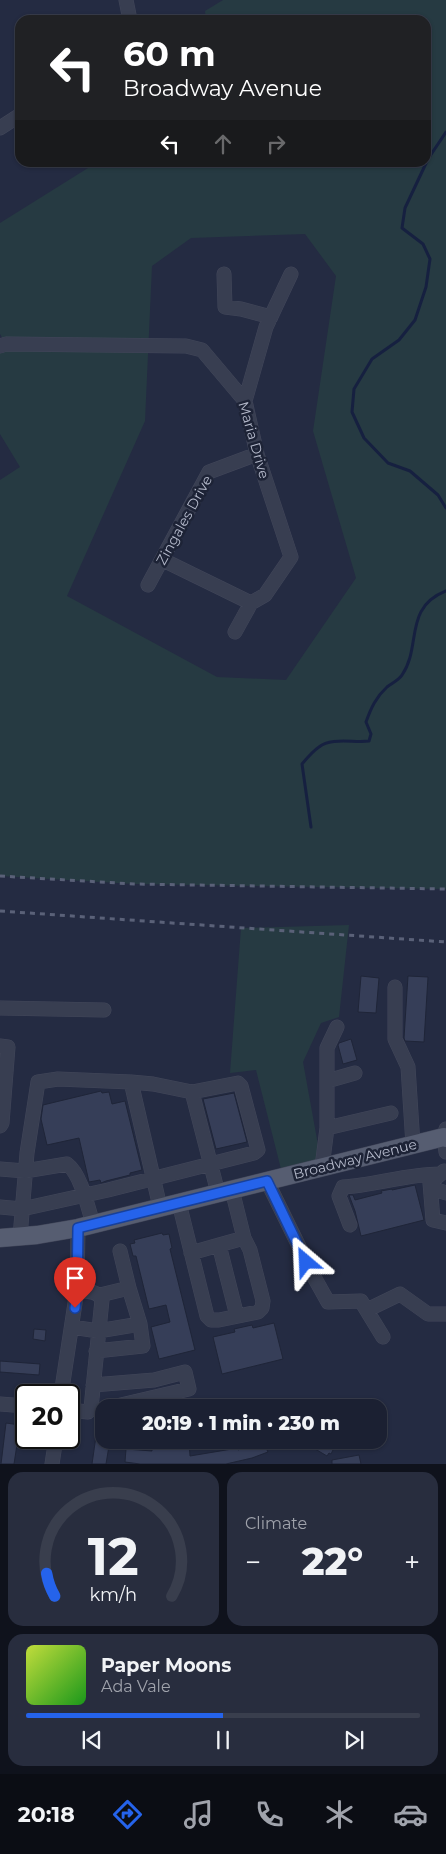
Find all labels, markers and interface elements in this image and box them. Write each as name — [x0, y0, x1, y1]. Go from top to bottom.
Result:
text: 60 m — [123, 32, 216, 75]
icon: left — [40, 35, 105, 100]
text: Broadway Avenue — [123, 75, 322, 102]
icon: left — [156, 130, 184, 158]
icon: ahead — [209, 130, 237, 158]
icon: right — [262, 130, 290, 158]
street label: Maria Drive — [234, 399, 274, 481]
street label: Zingales Drive — [152, 472, 216, 568]
street label: Broadway Avenue — [291, 1135, 419, 1183]
position arrow — [279, 1235, 331, 1287]
pin — [54, 1257, 96, 1308]
icon: arrive — [61, 1264, 89, 1292]
speed limit sign: 20 — [15, 1384, 80, 1449]
text: 20:19 · 1 min · 230 m — [142, 1412, 340, 1435]
text: Climate — [245, 1514, 307, 1533]
text: 12 — [88, 1525, 139, 1588]
text: 22° — [302, 1538, 363, 1585]
text: − — [245, 1545, 261, 1579]
text: + — [404, 1545, 420, 1579]
text: km/h — [90, 1584, 137, 1605]
text: Paper Moons — [101, 1654, 231, 1677]
text: Ada Vale — [101, 1677, 171, 1696]
icon: previous — [78, 1726, 106, 1754]
icon: pause — [209, 1726, 237, 1754]
icon: next — [340, 1726, 368, 1754]
icon: directions — [110, 1797, 145, 1832]
icon: music — [181, 1797, 216, 1832]
icon: phone — [252, 1797, 287, 1832]
icon: climate — [322, 1797, 357, 1832]
icon: car — [393, 1797, 428, 1832]
text: 20:18 — [18, 1801, 75, 1828]

